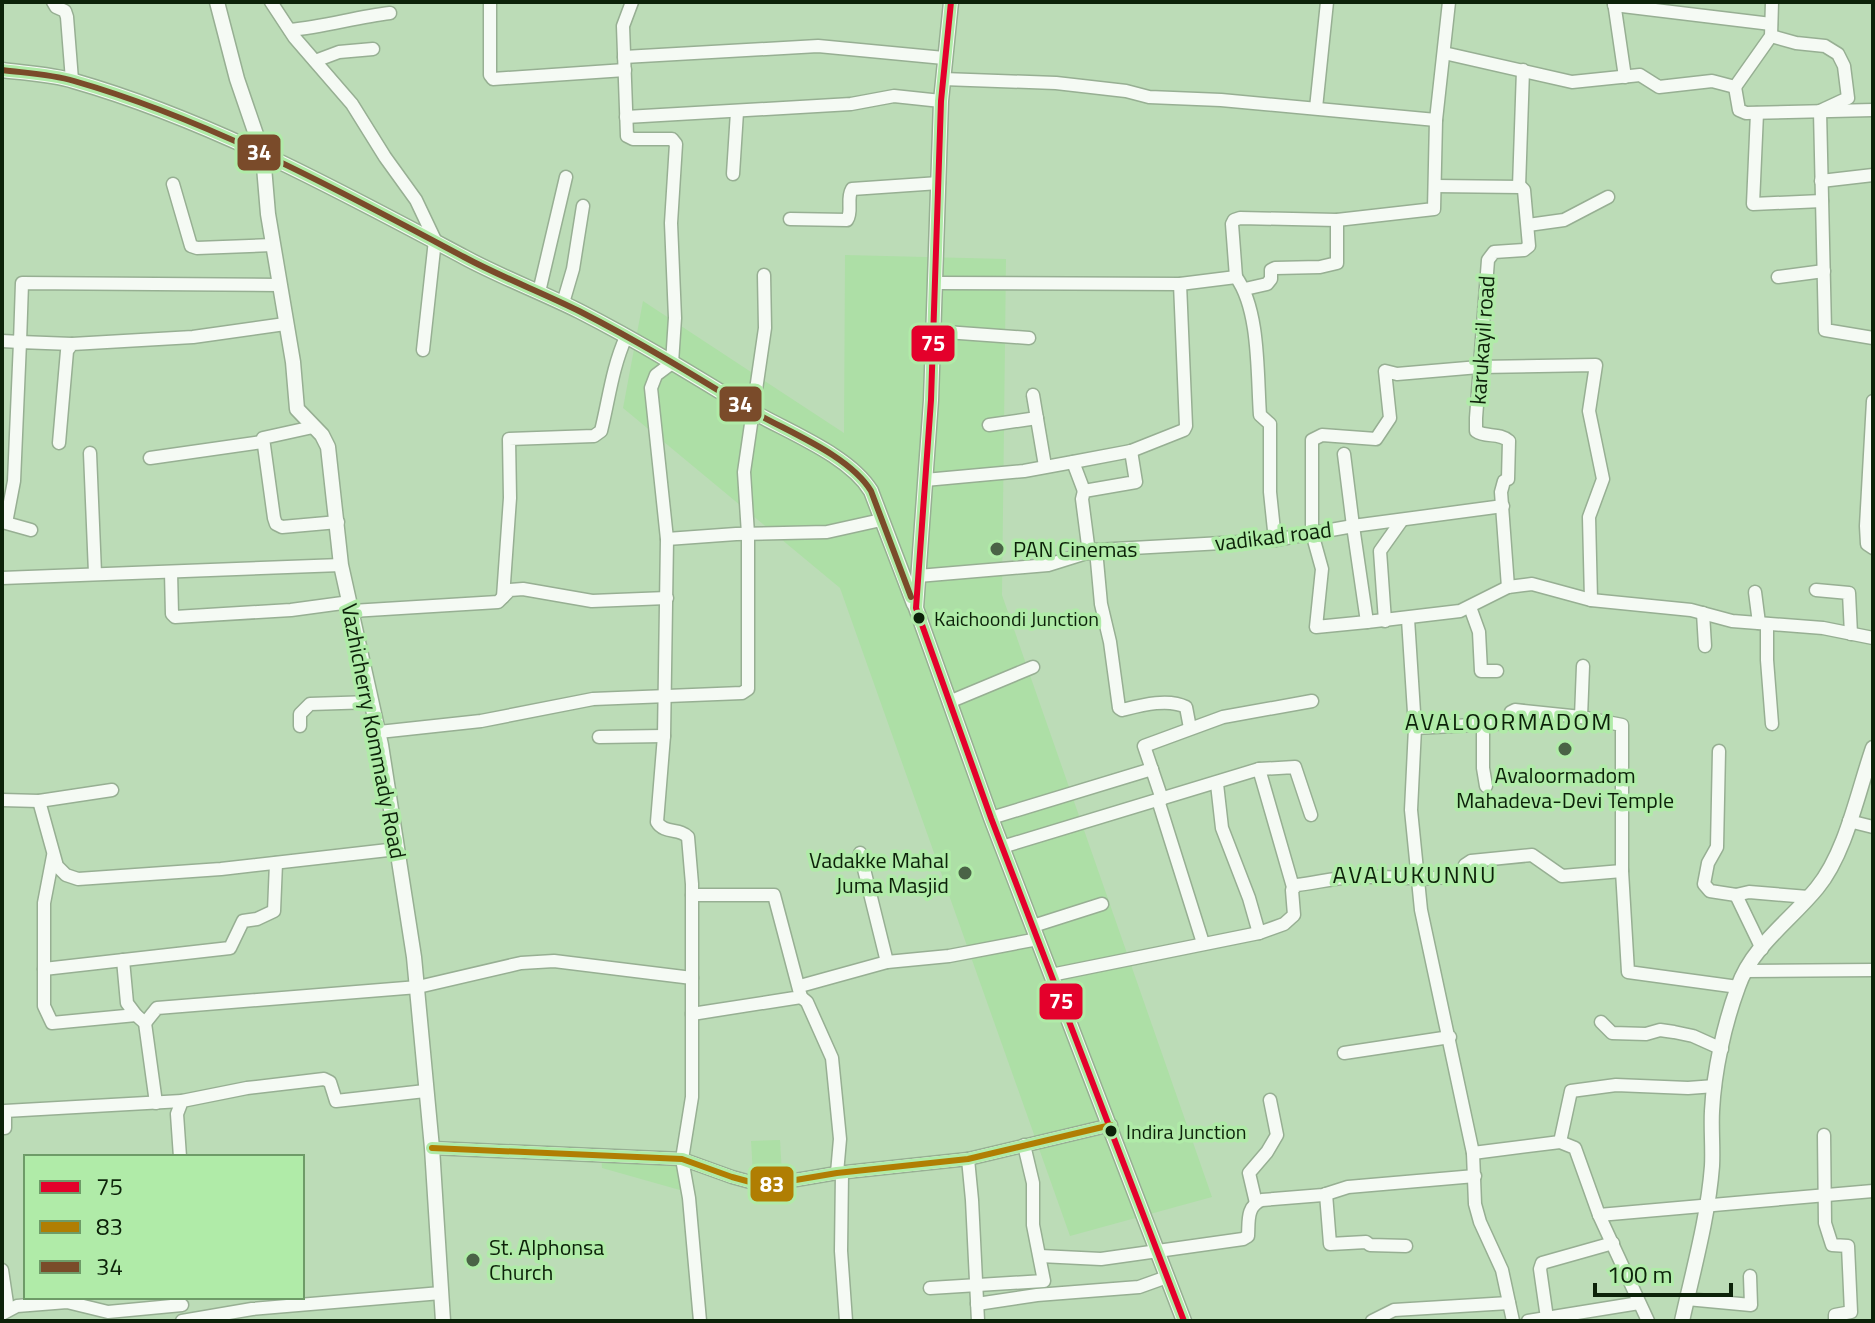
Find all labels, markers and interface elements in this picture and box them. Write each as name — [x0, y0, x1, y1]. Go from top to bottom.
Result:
line badge: 34 — [236, 133, 282, 172]
text: 34 — [247, 135, 271, 169]
street label: karukayil road — [1461, 274, 1503, 406]
line badge: 75 — [910, 324, 956, 363]
text: 75 — [921, 326, 945, 360]
line badge: 34 — [718, 385, 763, 423]
text: 34 — [728, 387, 752, 421]
street label: vadikad road — [1213, 512, 1333, 560]
place label: PAN Cinemas — [1013, 532, 1138, 566]
marker: PAN Cinemas — [988, 540, 1006, 558]
street label: Vazhicherry Kommady Road — [333, 600, 415, 862]
place label: Kaichoondi Junction — [934, 603, 1099, 634]
marker: Kaichoondi Junction — [911, 610, 927, 626]
district label: AVALOORMADOM — [1405, 703, 1613, 739]
marker: Avaloormadom Mahadeva-Devi Temple — [1556, 740, 1574, 758]
place label: Avaloormadom Mahadeva-Devi Temple — [1456, 758, 1674, 817]
place label: Vadakke Mahal Juma Masjid — [809, 843, 949, 902]
district label: AVALUKUNNU — [1333, 856, 1497, 892]
marker: Vadakke Mahal Juma Masjid — [956, 864, 974, 882]
line badge: 75 — [1038, 982, 1084, 1021]
text: 75 — [1049, 984, 1073, 1018]
place label: Indira Junction — [1126, 1116, 1247, 1147]
marker: Indira Junction — [1103, 1123, 1119, 1139]
legend — [24, 1155, 304, 1299]
line badge: 83 — [749, 1165, 795, 1203]
text: 83 — [760, 1167, 784, 1201]
text: 75 — [96, 1168, 123, 1204]
text: 83 — [96, 1208, 123, 1244]
place label: St. Alphonsa Church — [489, 1230, 604, 1289]
scale bar — [1595, 1247, 1731, 1297]
text: 34 — [96, 1248, 123, 1284]
marker: St. Alphonsa Church — [464, 1251, 482, 1269]
text: 100 m — [1607, 1256, 1673, 1292]

